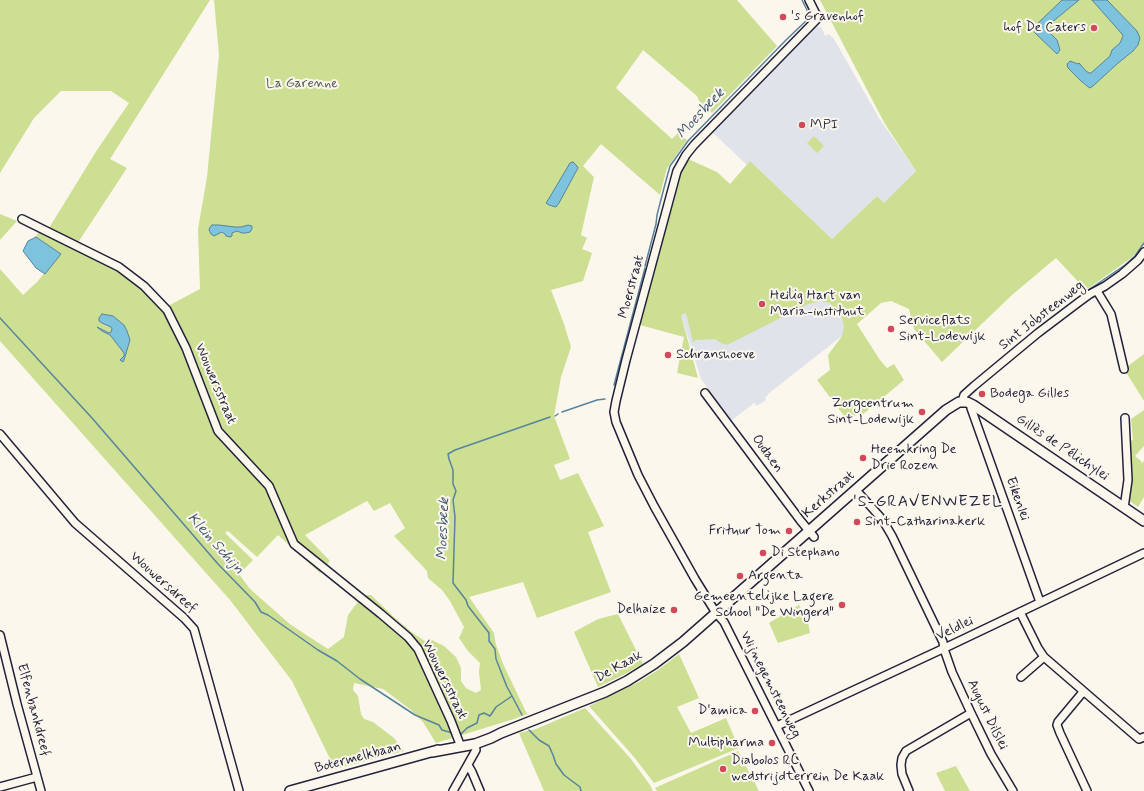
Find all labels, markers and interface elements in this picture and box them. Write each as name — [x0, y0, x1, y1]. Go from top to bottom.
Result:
place label: 's Gravenhof — [791, 9, 864, 25]
marker: 's Gravenhof — [778, 12, 788, 22]
place label: hof De Caters — [1003, 20, 1086, 36]
marker: hof De Caters — [1089, 23, 1099, 33]
park label: La Garenne — [266, 76, 338, 92]
water label: Moesbeek — [673, 85, 729, 143]
place label: MPI — [810, 117, 838, 133]
marker: MPI — [797, 120, 807, 130]
street label: Moerstraat — [616, 254, 648, 320]
street label: Sint Jobsteenweg — [996, 278, 1088, 354]
place label: Heilig Hart van Maria-instituut — [770, 288, 864, 320]
marker: Heilig Hart van Maria-instituut — [757, 299, 767, 309]
place label: Serviceflats Sint-Lodewijk — [899, 313, 985, 346]
marker: Serviceflats Sint-Lodewijk — [886, 324, 896, 334]
street label: Wouwersstraat — [190, 341, 240, 427]
place label: Schranshoeve — [676, 347, 755, 363]
marker: Schranshoeve — [663, 350, 673, 360]
place label: Bodega Gilles — [990, 386, 1069, 402]
marker: Bodega Gilles — [977, 389, 987, 399]
place label: Zorgcentrum Sint-Lodewijk — [828, 396, 914, 428]
marker: Zorgcentrum Sint-Lodewijk — [917, 407, 927, 417]
street label: Gillès de Pélichylei — [1012, 411, 1112, 485]
street label: Oudaen — [748, 432, 786, 476]
place label: Heemkring De Drie Rozen — [871, 442, 956, 474]
marker: Heemkring De Drie Rozen — [858, 453, 868, 463]
street label: Kerkstraat — [799, 468, 859, 522]
street label: Eikenlei — [1001, 475, 1033, 523]
district label: 'S-GRAVENWEZEL — [853, 493, 1003, 513]
water label: Moesbeek — [434, 497, 454, 561]
water label: Klein Schijn — [183, 510, 247, 578]
place label: Sint-Catharinakerk — [865, 514, 985, 530]
marker: Sint-Catharinakerk — [852, 517, 862, 527]
place label: Frituur Tom — [709, 523, 781, 539]
marker: Frituur Tom — [784, 526, 794, 536]
place label: Di Stephano — [771, 545, 840, 561]
marker: Di Stephano — [758, 548, 768, 558]
street label: Wouwersdreef — [126, 549, 200, 617]
place label: Argenta — [748, 568, 803, 584]
marker: Argenta — [735, 571, 745, 581]
place label: Gemeentelijke Lagere School "De Wingerd" — [694, 589, 834, 622]
marker: Gemeentelijke Lagere School "De Wingerd" — [837, 600, 847, 610]
place label: Delhaize — [617, 602, 666, 618]
marker: Delhaize — [669, 605, 679, 615]
street label: Veldlei — [934, 613, 976, 645]
street label: Wijnegemsteenweg — [736, 629, 804, 741]
street label: Wouwersstraat — [418, 638, 470, 722]
street label: De Kaak — [592, 647, 646, 687]
street label: Elfenbankdreef — [13, 662, 53, 758]
street label: August Dilslei — [963, 677, 1011, 753]
place label: D'amica — [698, 703, 747, 719]
marker: D'amica — [750, 706, 760, 716]
place label: Multipharma — [688, 735, 764, 751]
street label: Botermelkbaan — [313, 738, 403, 778]
marker: Multipharma — [767, 738, 777, 748]
place label: Diabolos RC wedstrijdterrein De Kaak — [731, 753, 884, 786]
marker: Diabolos RC wedstrijdterrein De Kaak — [718, 764, 728, 774]

